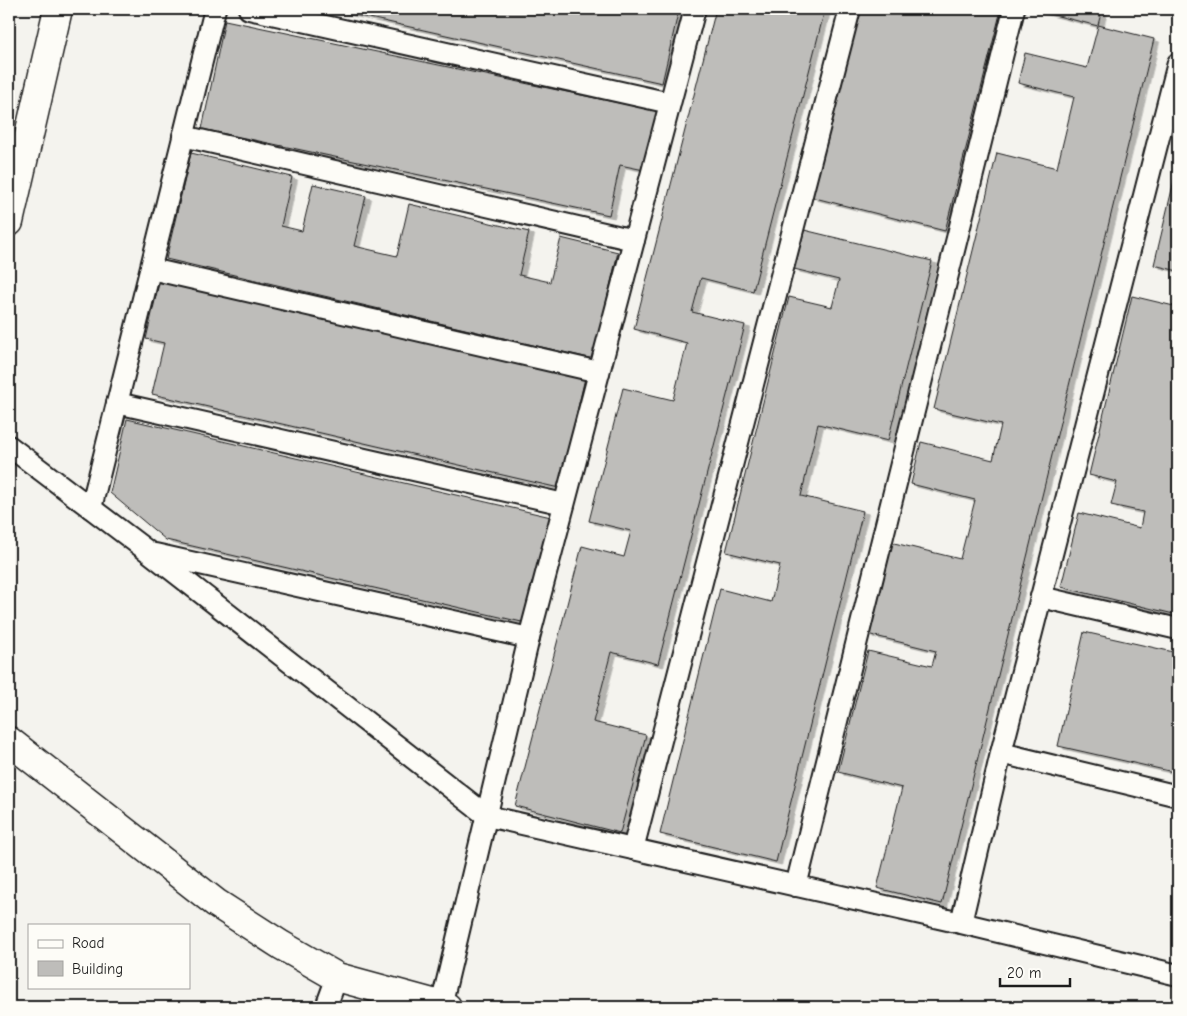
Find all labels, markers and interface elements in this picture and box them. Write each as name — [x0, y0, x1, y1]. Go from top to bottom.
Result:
legend — [28, 924, 190, 988]
text: Road — [72, 934, 104, 952]
scale bar — [1000, 956, 1070, 988]
text: Building — [72, 960, 123, 978]
text: 20 m — [1007, 964, 1041, 982]

